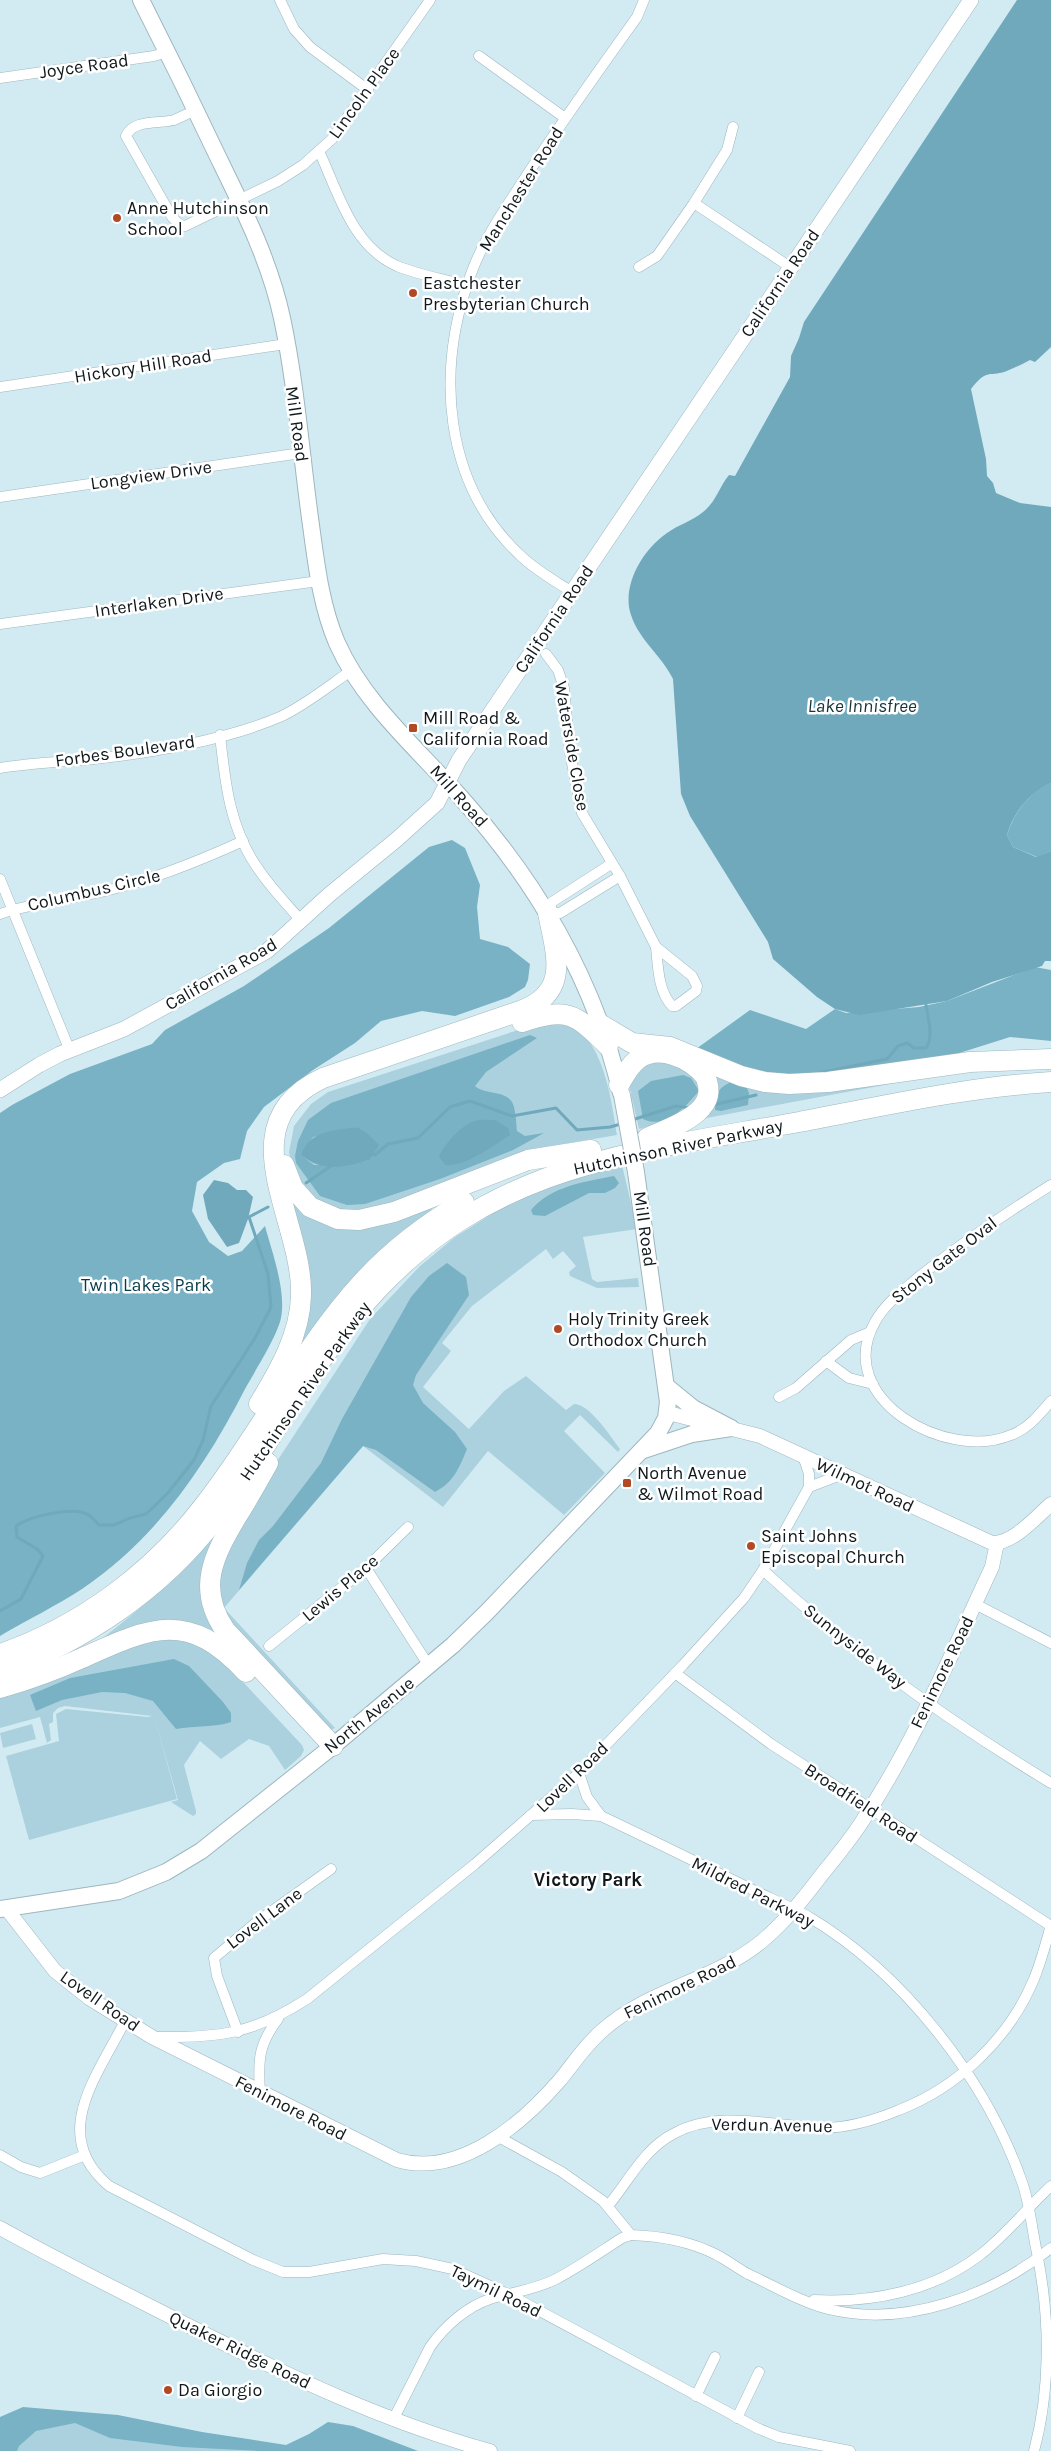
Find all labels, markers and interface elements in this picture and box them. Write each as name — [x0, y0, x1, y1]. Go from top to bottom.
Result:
street label: Lincoln Place — [324, 43, 404, 143]
street label: Joyce Road — [38, 49, 130, 83]
street label: Manchester Road — [474, 122, 568, 256]
place label: Anne Hutchinson School — [127, 197, 269, 240]
marker: Anne Hutchinson School — [111, 212, 123, 224]
street label: California Road — [736, 225, 824, 341]
place label: Eastchester Presbyterian Church — [423, 272, 590, 315]
marker: Eastchester Presbyterian Church — [407, 287, 419, 299]
street label: Hickory Hill Road — [73, 344, 213, 388]
street label: Mill Road — [281, 385, 313, 463]
street label: Longview Drive — [89, 456, 213, 494]
street label: California Road — [510, 561, 598, 677]
street label: Interlaken Drive — [93, 582, 225, 622]
street label: Waterside Close — [550, 679, 594, 813]
water label: Lake Innisfree — [807, 695, 917, 717]
place label: Mill Road & California Road — [423, 707, 549, 750]
marker: Mill Road & California Road — [407, 722, 419, 734]
street label: Forbes Boulevard — [54, 730, 196, 772]
street label: Mill Road — [425, 760, 493, 832]
street label: Columbus Circle — [26, 864, 162, 916]
street label: California Road — [161, 933, 281, 1015]
street label: Hutchinson River Parkway — [571, 1114, 785, 1180]
street label: Mill Road — [629, 1190, 661, 1268]
street label: Stony Gate Oval — [887, 1212, 1001, 1308]
park label: Twin Lakes Park — [81, 1274, 211, 1296]
street label: Hutchinson River Parkway — [235, 1297, 376, 1485]
place label: Holy Trinity Greek Orthodox Church — [568, 1308, 710, 1351]
marker: Holy Trinity Greek Orthodox Church — [552, 1323, 564, 1335]
street label: Wilmot Road — [812, 1453, 918, 1517]
place label: North Avenue & Wilmot Road — [637, 1462, 763, 1505]
marker: North Avenue & Wilmot Road — [621, 1477, 633, 1489]
place label: Saint Johns Episcopal Church — [761, 1525, 905, 1568]
marker: Saint Johns Episcopal Church — [745, 1540, 757, 1552]
street label: Lewis Place — [297, 1550, 383, 1626]
street label: Sunnyside Way — [799, 1599, 911, 1693]
street label: Fenimore Road — [905, 1612, 979, 1732]
street label: North Avenue — [319, 1672, 419, 1758]
street label: Lovell Road — [531, 1737, 613, 1817]
street label: Broadfield Road — [800, 1758, 922, 1848]
street label: Mildred Parkway — [688, 1852, 819, 1933]
district label: Victory Park — [534, 1869, 642, 1891]
street label: Lovell Lane — [222, 1882, 306, 1954]
street label: Fenimore Road — [620, 1950, 740, 2024]
street label: Lovell Road — [56, 1966, 144, 2036]
street label: Fenimore Road — [231, 2070, 351, 2146]
street label: Verdun Avenue — [711, 2113, 833, 2137]
street label: Taymil Road — [447, 2259, 545, 2323]
street label: Quaker Ridge Road — [166, 2306, 314, 2394]
place label: Da Giorgio — [178, 2379, 262, 2401]
marker: Da Giorgio — [162, 2384, 174, 2396]

